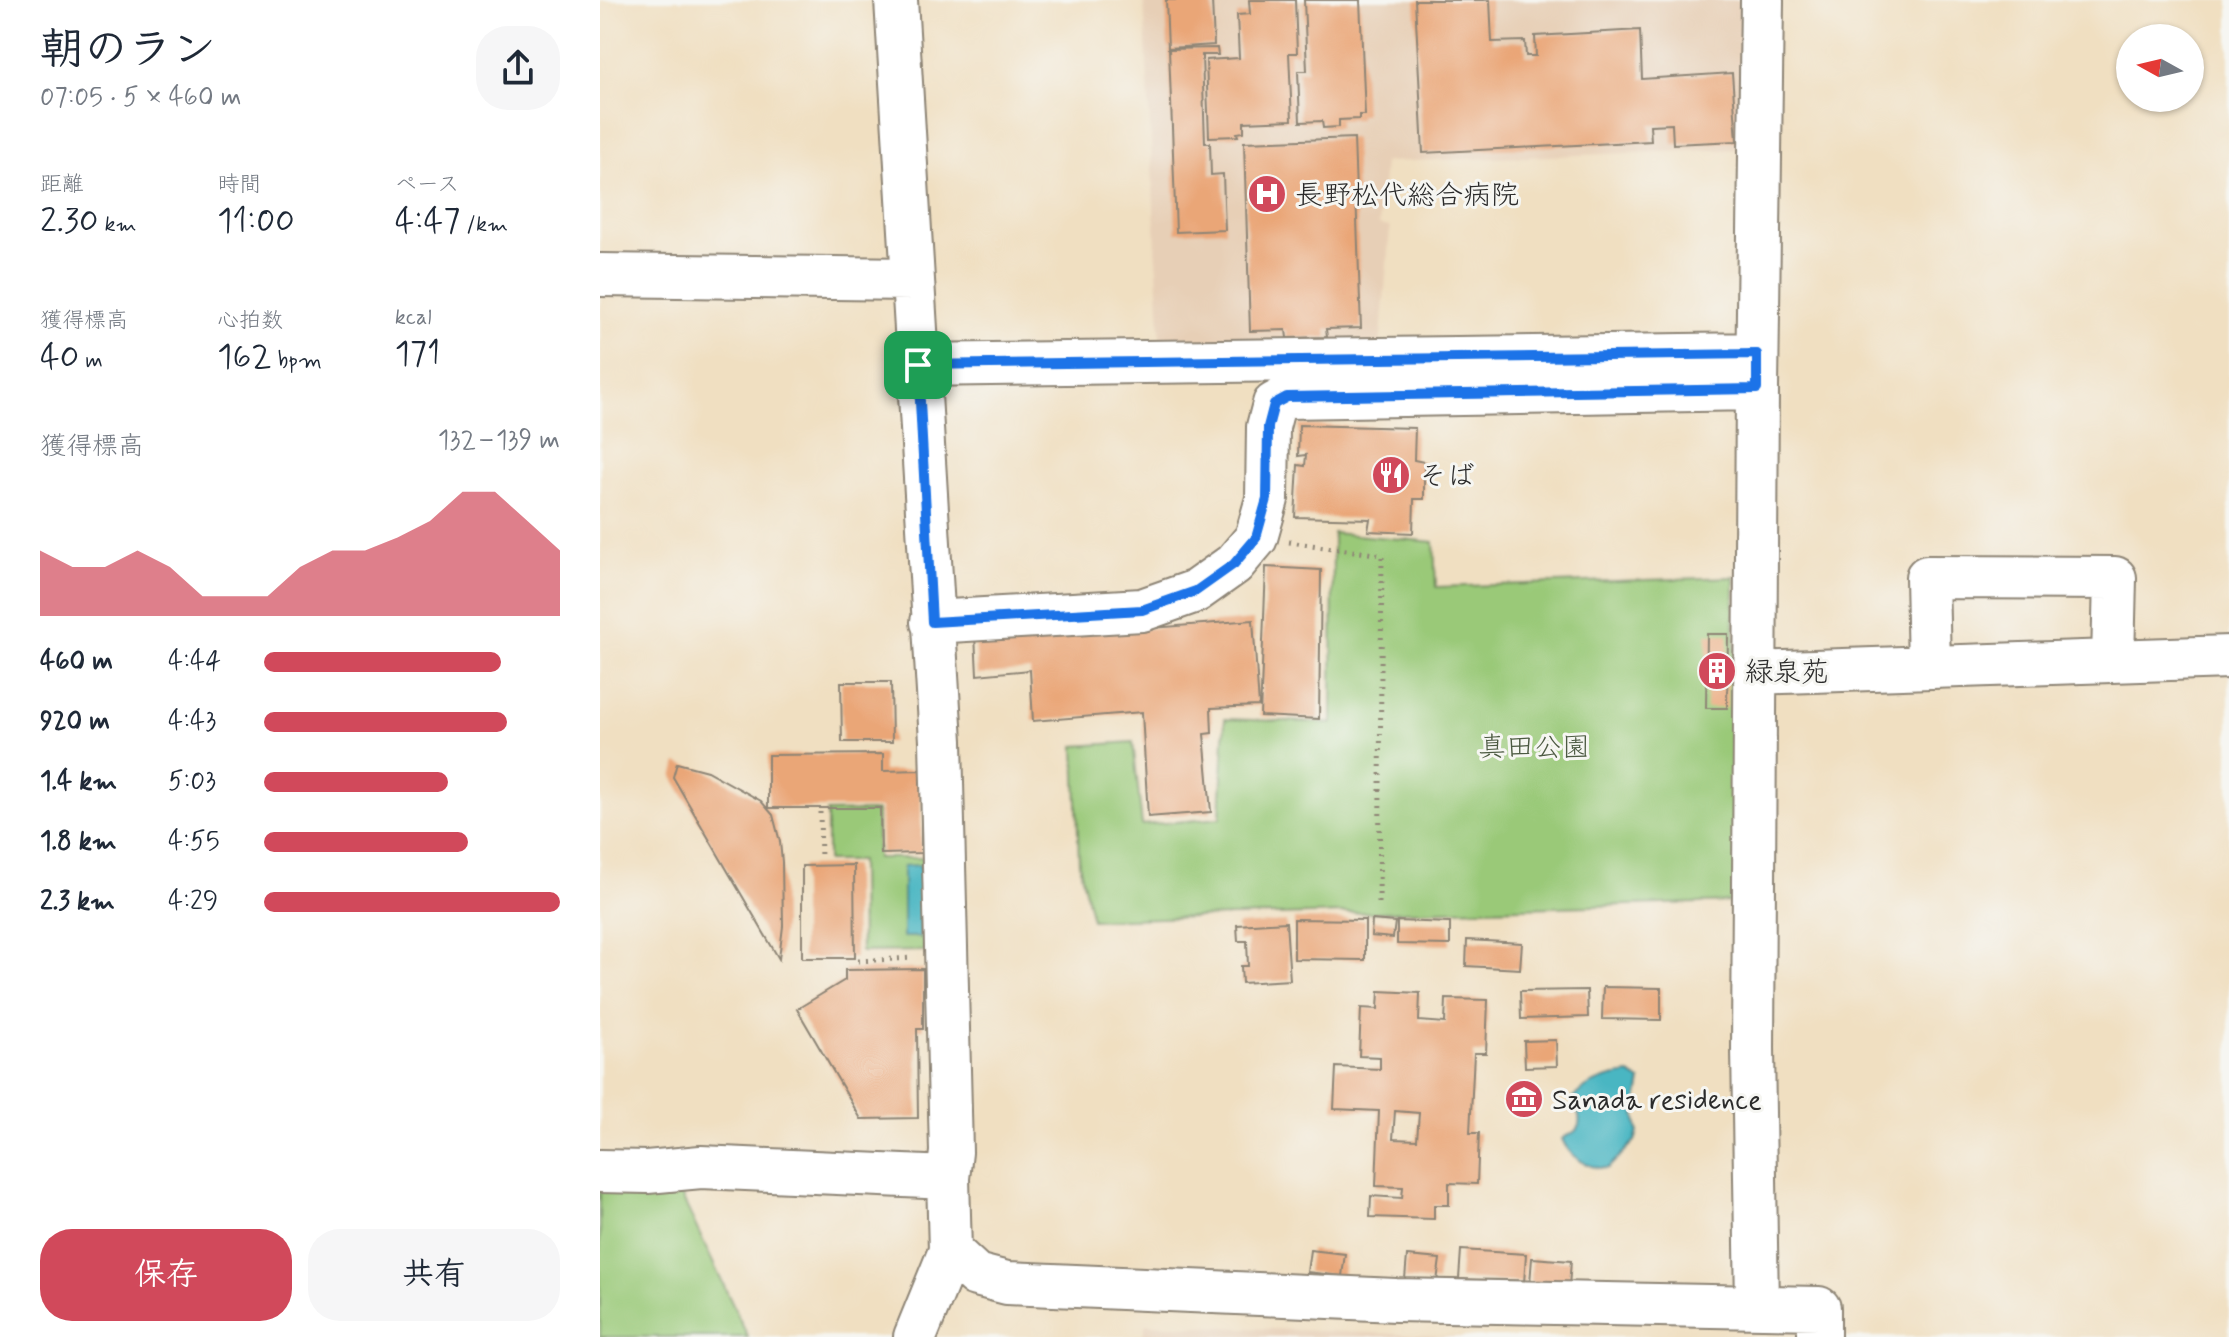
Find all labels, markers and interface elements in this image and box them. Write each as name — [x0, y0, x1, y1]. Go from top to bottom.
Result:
text: 朝のラン — [40, 22, 216, 80]
north arrow — [2116, 24, 2204, 112]
map controls — [2116, 24, 2204, 112]
button: share — [476, 26, 560, 110]
text: 07:05 · 5 × 460 m — [40, 81, 241, 115]
text: 距離 — [40, 171, 84, 199]
text: 時間 — [217, 171, 261, 199]
text: ペース — [395, 171, 459, 199]
hospital icon: 長野松代総合病院 — [1246, 173, 1288, 215]
place label: 長野松代総合病院 — [1295, 178, 1519, 215]
text: 2.30 — [40, 199, 99, 244]
text: 11:00 — [217, 199, 295, 244]
text: 4:47 — [395, 199, 460, 244]
text: km — [99, 211, 137, 239]
text: /km — [460, 211, 508, 239]
text: kcal — [395, 304, 432, 332]
text: 獲得標高 — [40, 307, 128, 335]
text: 心拍数 — [217, 307, 283, 335]
pin — [884, 331, 952, 399]
text: 171 — [395, 332, 440, 377]
text: 40 — [40, 335, 79, 380]
text: 162 — [217, 335, 272, 380]
icon: arrive — [896, 343, 940, 387]
text: m — [79, 347, 103, 375]
text: bpm — [272, 347, 322, 375]
text: 132–139 m — [438, 424, 560, 458]
text: 獲得標高 — [40, 430, 144, 464]
restaurant icon: そば — [1370, 454, 1412, 496]
place label: そば — [1419, 459, 1475, 496]
text: 460 m — [40, 645, 113, 679]
text: 4:44 — [168, 645, 221, 679]
building icon: 緑泉苑 — [1696, 650, 1738, 692]
place label: 緑泉苑 — [1745, 655, 1829, 692]
text: 920 m — [40, 705, 110, 739]
text: 4:43 — [168, 705, 216, 739]
park label: 真田公園 — [1478, 730, 1590, 767]
text: 1.4 km — [40, 765, 117, 799]
text: 5:03 — [168, 765, 216, 799]
text: 1.8 km — [40, 825, 117, 859]
text: 4:55 — [168, 825, 220, 859]
text: 2.3 km — [40, 885, 115, 919]
text: 4:29 — [168, 885, 218, 919]
museum icon: Sanada residence — [1503, 1078, 1545, 1120]
place label: Sanada residence — [1552, 1083, 1762, 1120]
button: 保存 — [40, 1229, 292, 1321]
button: 共有 — [308, 1229, 560, 1321]

